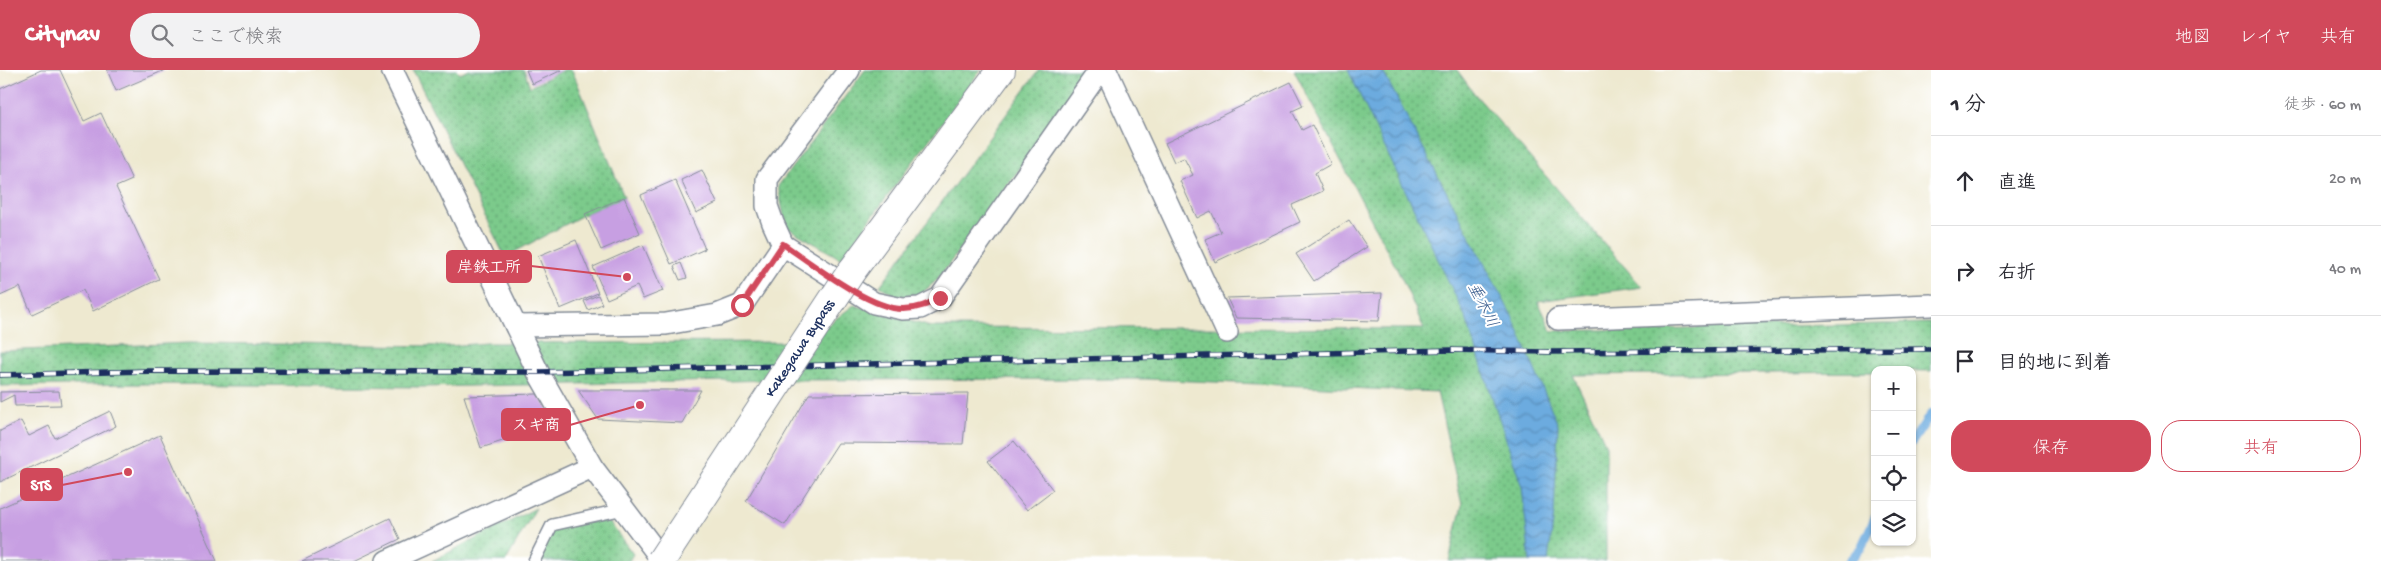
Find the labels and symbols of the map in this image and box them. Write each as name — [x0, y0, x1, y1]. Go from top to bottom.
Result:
callout: 岸鉄工所 — [447, 251, 531, 282]
text: 岸鉄工所 — [457, 259, 521, 279]
water label: 垂木川 — [1462, 280, 1501, 332]
route end — [929, 287, 952, 310]
route start — [731, 294, 754, 317]
street label: Kakegawa Bypass — [762, 296, 839, 401]
callout: スギ商 — [502, 409, 570, 440]
text: スギ商 — [512, 416, 560, 437]
callout: STS — [21, 469, 62, 500]
text: STS — [31, 478, 52, 497]

